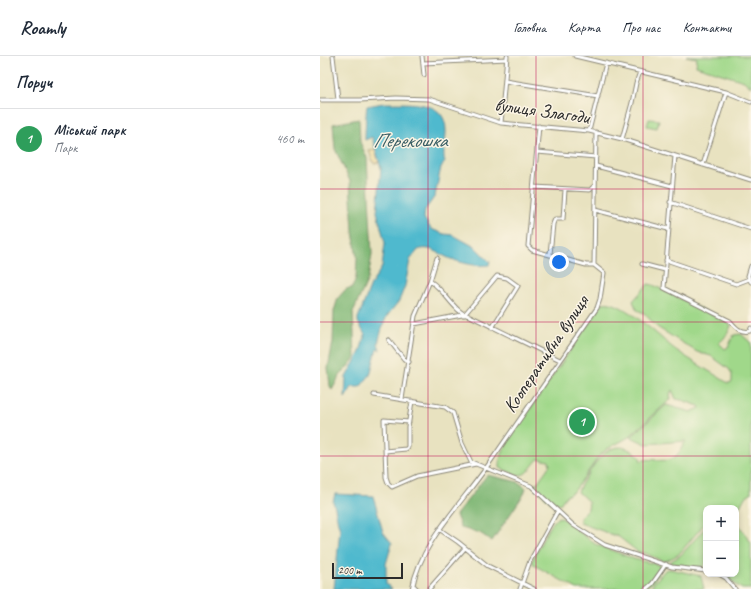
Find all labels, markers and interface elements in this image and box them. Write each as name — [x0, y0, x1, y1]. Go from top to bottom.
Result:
text: Roamly — [20, 16, 66, 40]
text: Головна — [513, 19, 546, 36]
text: Карта — [568, 19, 600, 36]
text: Про нас — [622, 19, 661, 36]
text: Контакти — [683, 19, 731, 36]
text: Поруч — [16, 72, 52, 93]
street label: вулиця Злагоди — [493, 92, 593, 130]
text: Міський парк — [54, 121, 126, 140]
water label: Перекошка — [373, 128, 449, 153]
text: 1 — [26, 131, 32, 147]
text: 460 m — [276, 131, 304, 147]
text: Парк — [54, 140, 77, 156]
your location — [549, 252, 569, 272]
street label: Кооперативна вулиця — [498, 290, 595, 417]
pin: 1 — [569, 407, 595, 437]
map controls — [703, 505, 739, 577]
button: + — [703, 505, 739, 541]
button: − — [703, 541, 739, 577]
scale bar — [332, 561, 403, 580]
text: 200 m — [338, 563, 362, 577]

